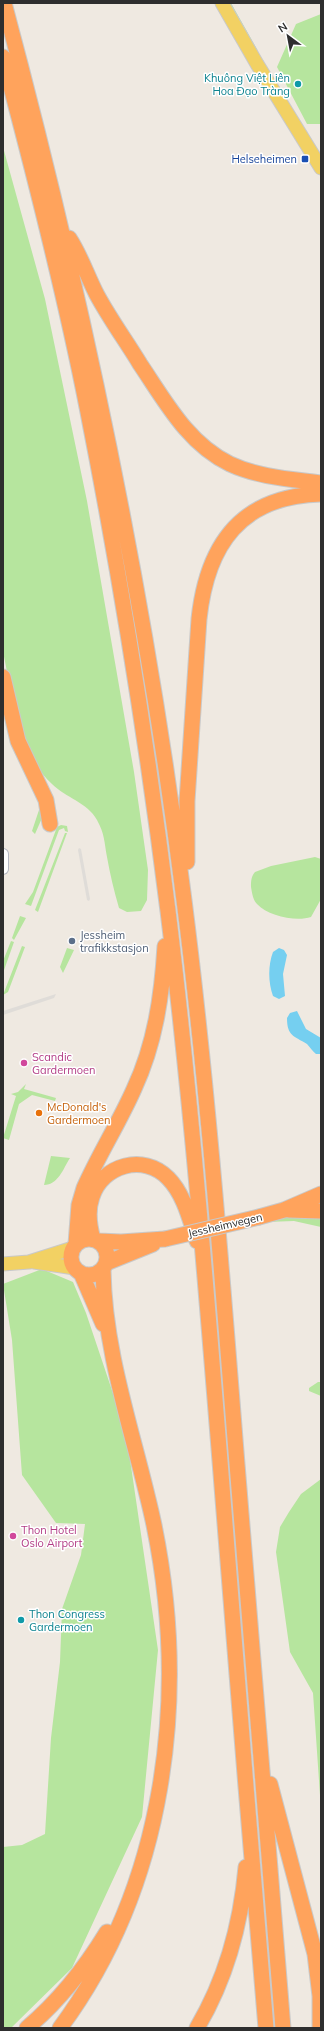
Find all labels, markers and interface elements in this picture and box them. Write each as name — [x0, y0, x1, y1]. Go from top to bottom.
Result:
north arrow — [268, 16, 308, 56]
text: N — [275, 19, 290, 36]
place label: Khuông Việt Liên Hoa Đạo Tràng — [204, 71, 290, 98]
marker: Khuông Việt Liên Hoa Đạo Tràng — [293, 79, 303, 89]
place label: Helseheimen — [231, 152, 297, 166]
marker: Helseheimen — [300, 154, 310, 164]
place label: Jessheim trafikkstasjon — [80, 928, 149, 955]
marker: Jessheim trafikkstasjon — [67, 936, 77, 946]
place label: Scandic Gardermoen — [32, 1050, 96, 1077]
marker: Scandic Gardermoen — [19, 1058, 29, 1068]
place label: McDonald's Gardermoen — [47, 1100, 111, 1127]
marker: McDonald's Gardermoen — [34, 1108, 44, 1118]
street label: Jessheimvegen — [186, 1210, 264, 1240]
place label: Thon Hotel Oslo Airport — [21, 1523, 83, 1550]
marker: Thon Hotel Oslo Airport — [8, 1531, 18, 1541]
place label: Thon Congress Gardermoen — [29, 1607, 105, 1634]
marker: Thon Congress Gardermoen — [16, 1615, 26, 1625]

